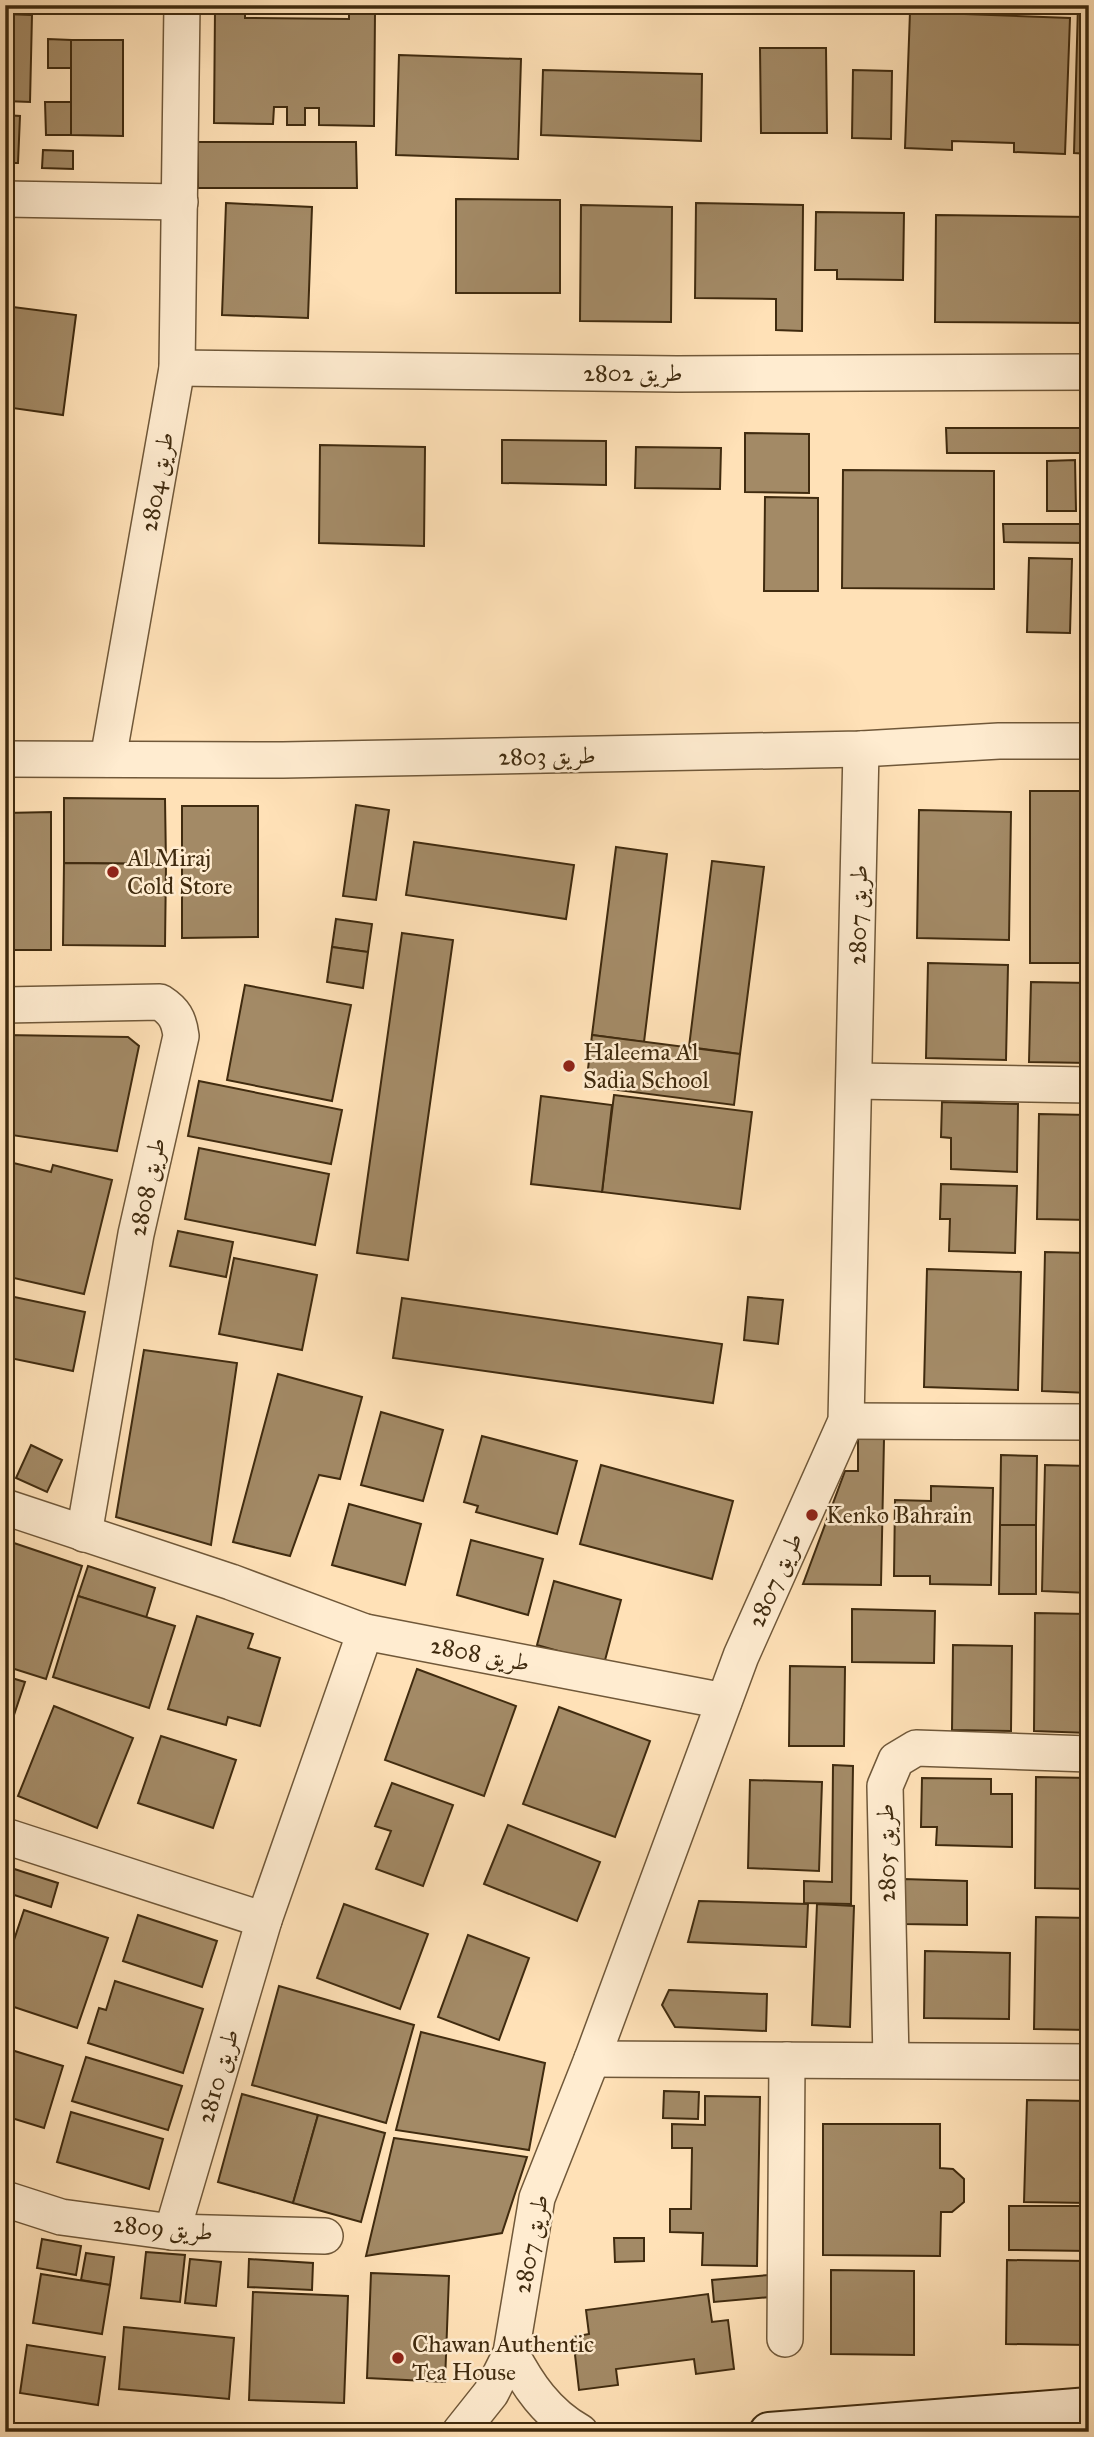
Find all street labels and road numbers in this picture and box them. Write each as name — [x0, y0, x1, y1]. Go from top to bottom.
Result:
street label: طريق 2802 — [583, 358, 683, 388]
street label: طريق 2804 — [133, 430, 181, 534]
street label: طريق 2803 — [498, 740, 596, 772]
street label: طريق 2807 — [842, 865, 874, 965]
street label: طريق 2808 — [122, 1135, 172, 1239]
street label: طريق 2807 — [741, 1528, 809, 1632]
street label: طريق 2808 — [428, 1630, 532, 1678]
street label: طريق 2805 — [870, 1803, 902, 1903]
street label: طريق 2810 — [190, 2025, 246, 2127]
street label: طريق 2807 — [507, 2192, 555, 2296]
street label: طريق 2809 — [112, 2209, 214, 2247]

